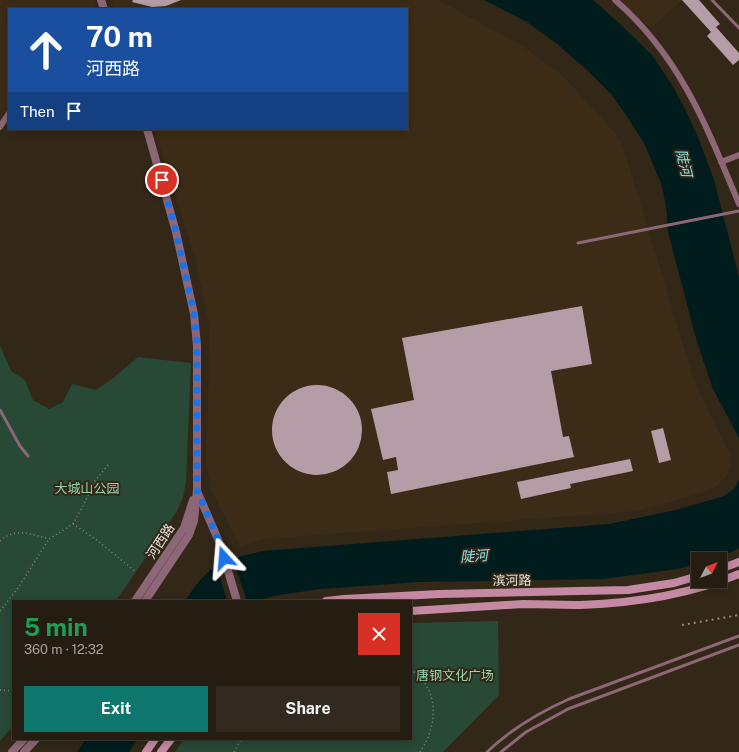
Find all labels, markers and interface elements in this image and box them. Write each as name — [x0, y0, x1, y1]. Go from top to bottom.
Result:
text: 70 m — [86, 20, 153, 53]
icon: ahead — [20, 24, 72, 76]
text: 河西路 — [86, 58, 140, 79]
icon: arrive — [63, 100, 85, 122]
text: Then — [20, 103, 55, 120]
water label: 陡河 — [673, 148, 696, 181]
pin — [145, 163, 179, 197]
icon: arrive — [151, 169, 173, 191]
park label: 大城山公园 — [54, 481, 120, 496]
street label: 河西路 — [144, 521, 177, 562]
position arrow — [203, 537, 245, 579]
water label: 陡河 — [459, 547, 492, 565]
north arrow — [691, 552, 727, 588]
map controls — [691, 552, 727, 588]
street label: 滨河路 — [492, 573, 532, 588]
text: 5 min — [24, 613, 88, 641]
button: close — [358, 613, 400, 655]
text: 360 m · 12:32 — [24, 642, 104, 657]
park label: 唐钢文化广场 — [416, 668, 494, 683]
button: Exit — [24, 686, 208, 732]
button: Share — [216, 686, 400, 732]

